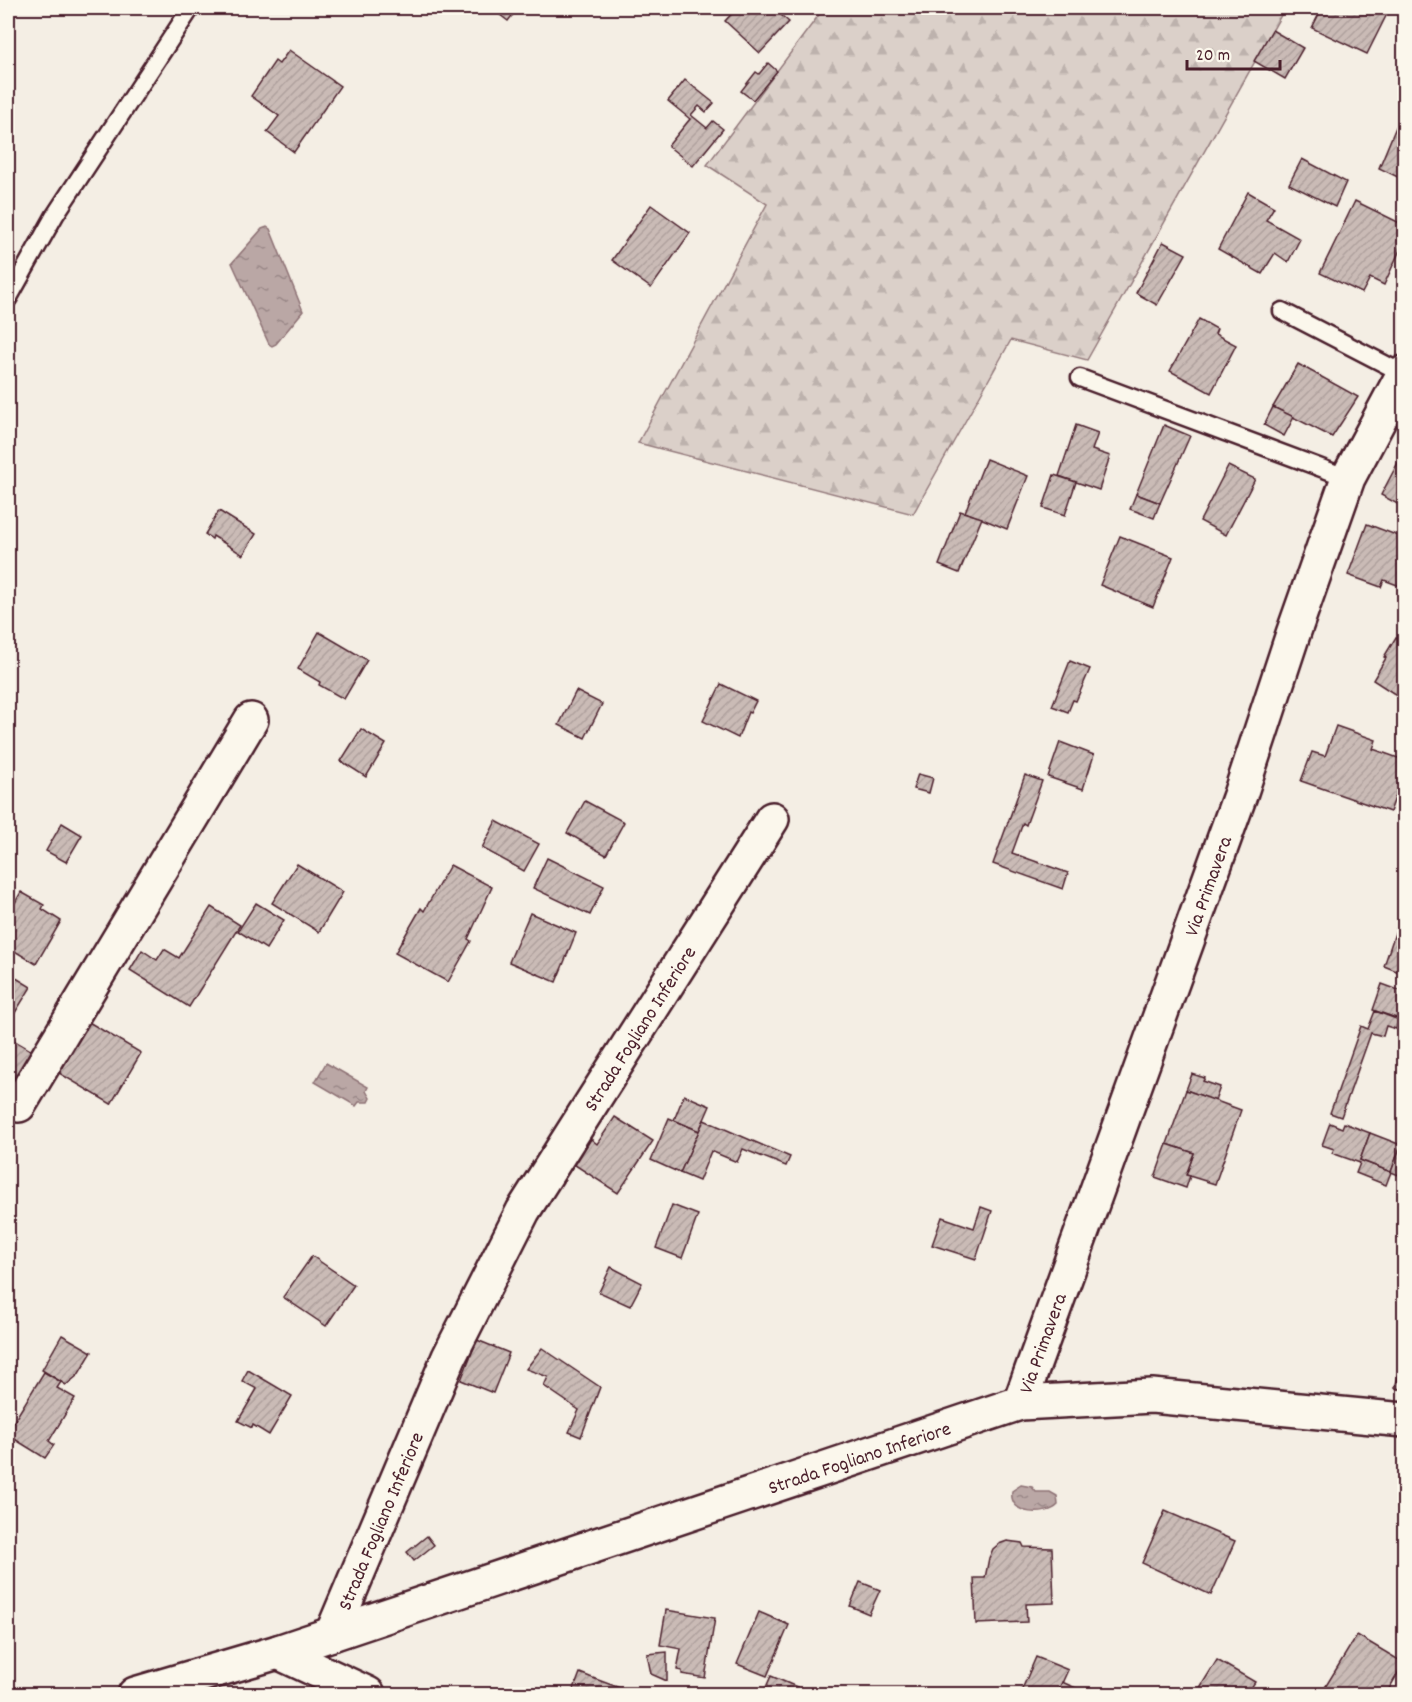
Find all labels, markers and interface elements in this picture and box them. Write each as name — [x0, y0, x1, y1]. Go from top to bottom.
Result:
scale bar — [1187, 33, 1280, 71]
text: 20 m — [1196, 44, 1230, 69]
street label: Via Primavera — [1179, 832, 1241, 941]
street label: Strada Fogliano Inferiore — [579, 941, 705, 1118]
street label: Via Primavera — [1014, 1289, 1076, 1398]
street label: Strada Fogliano Inferiore — [765, 1416, 955, 1504]
street label: Strada Fogliano Inferiore — [333, 1428, 433, 1615]

